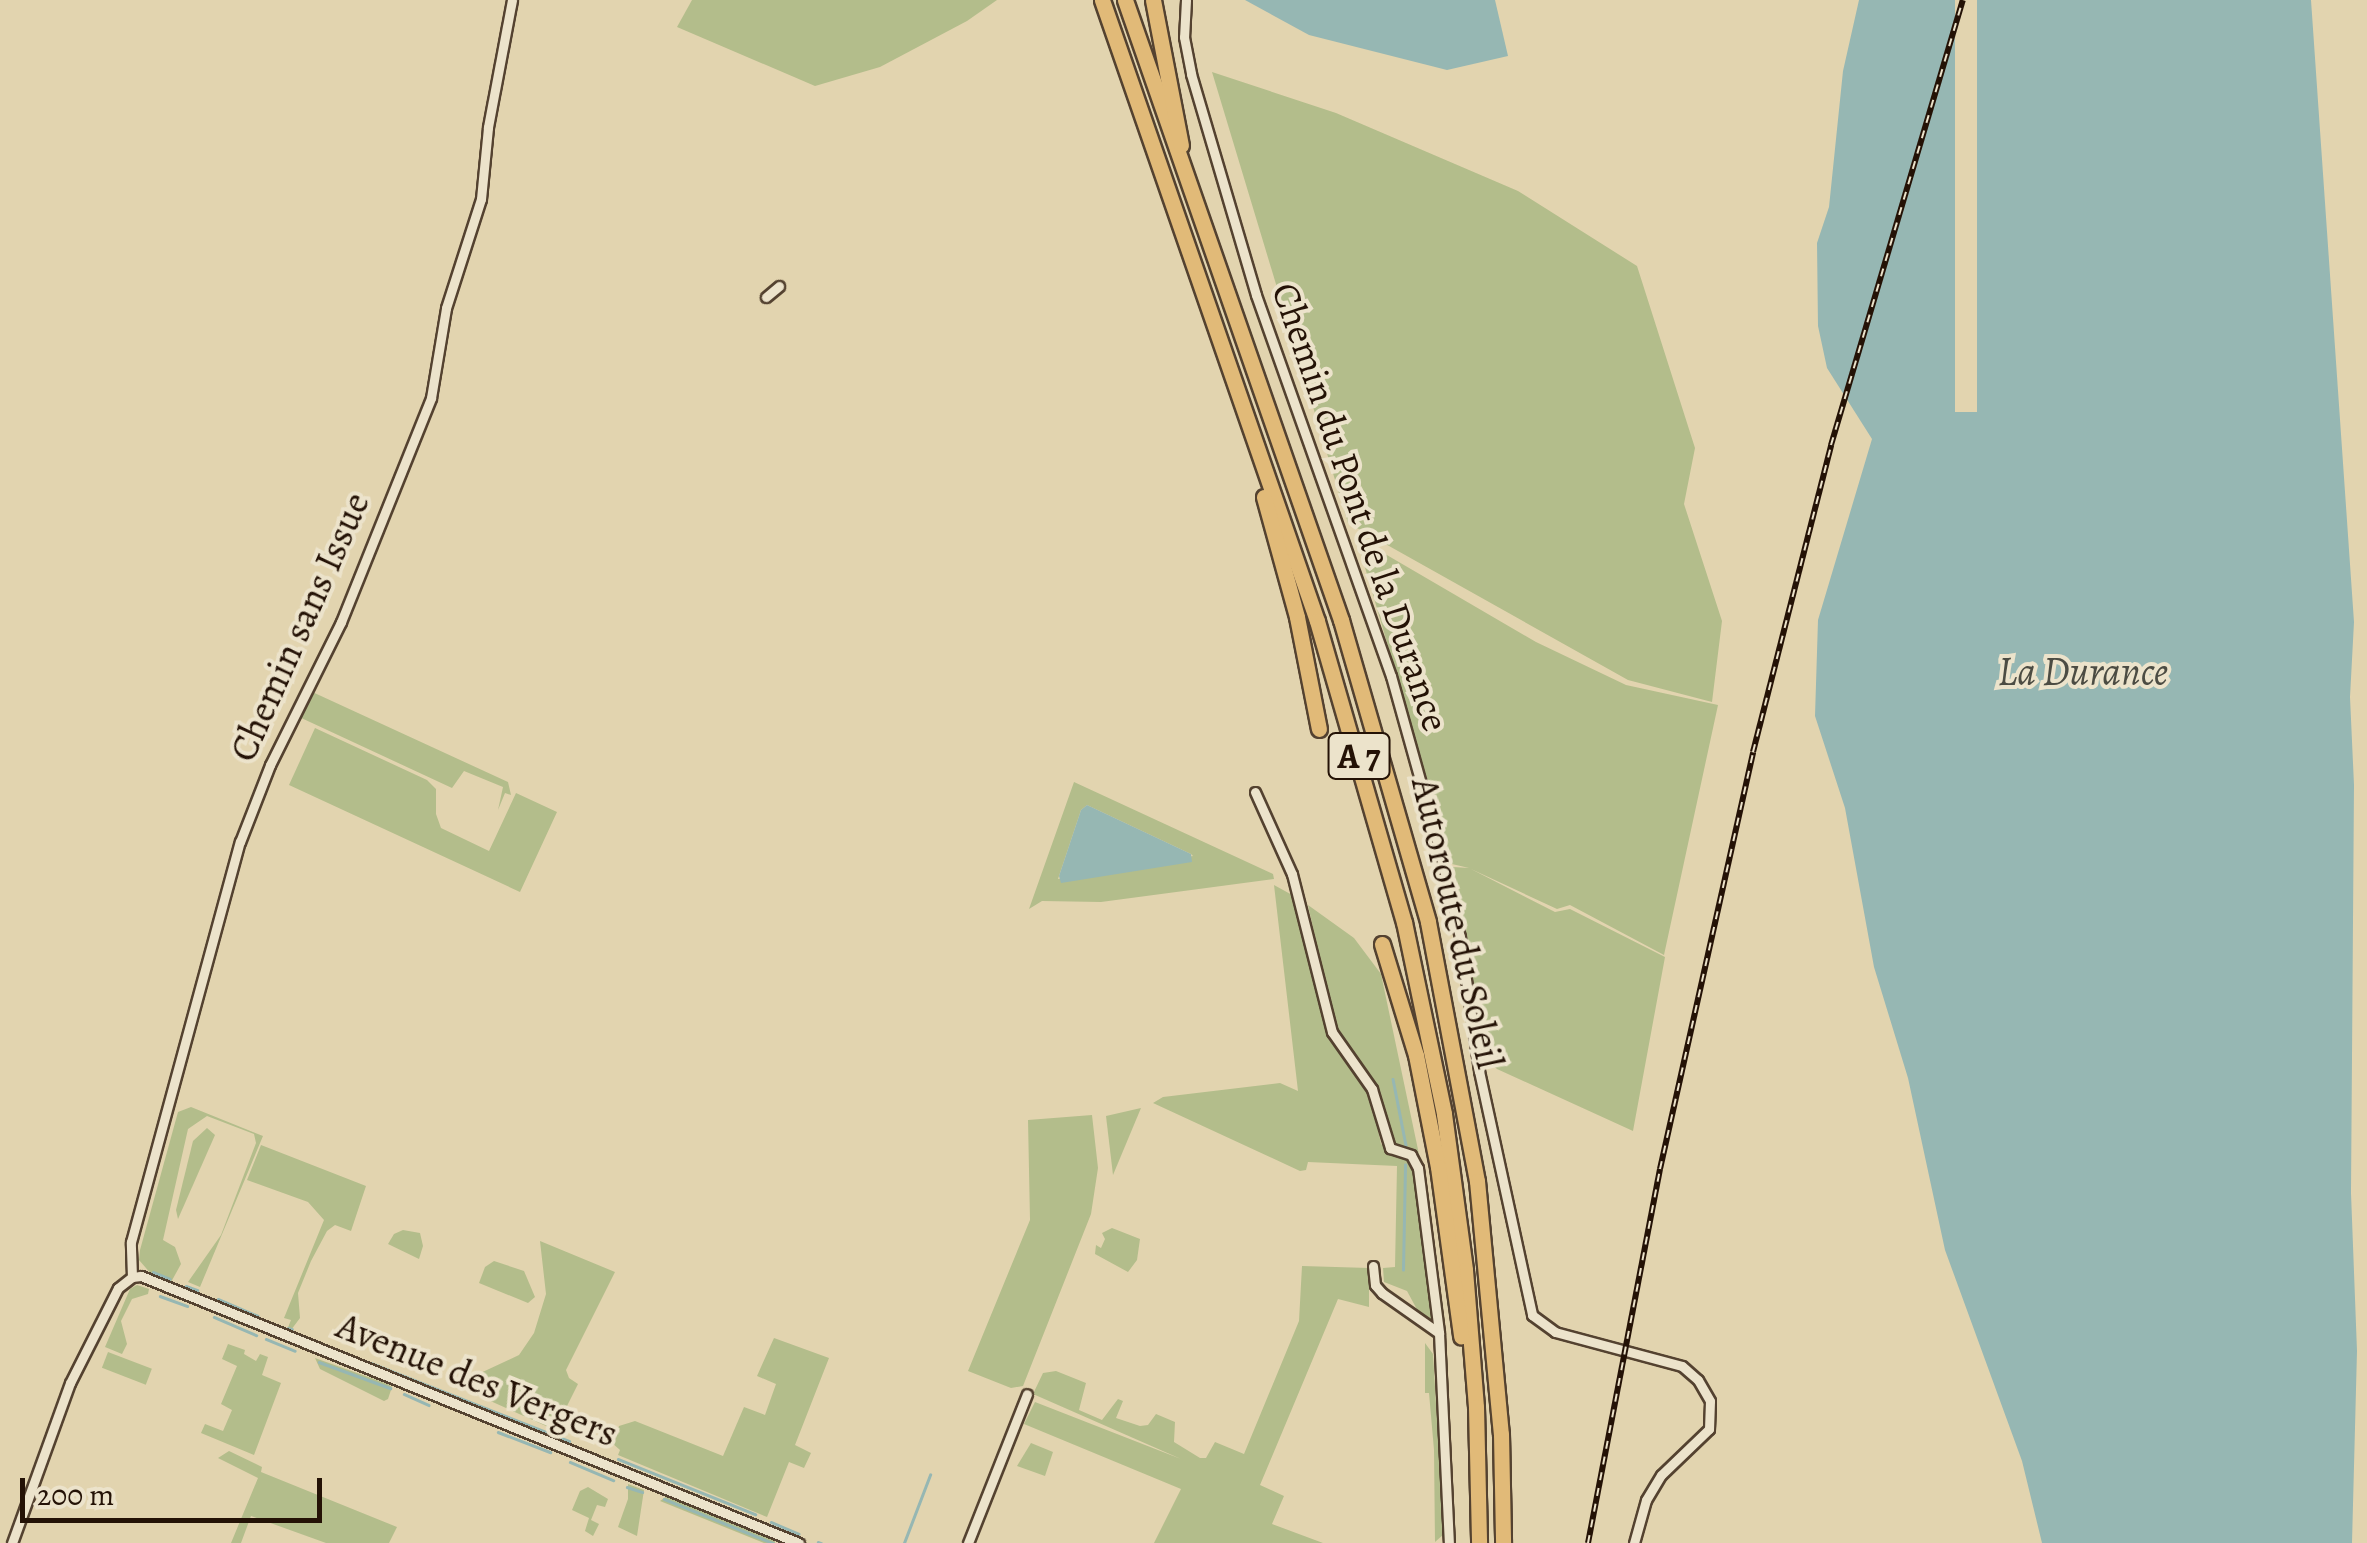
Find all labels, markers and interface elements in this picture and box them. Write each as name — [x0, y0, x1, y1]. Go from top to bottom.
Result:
street label: Chemin du Pont de la Durance — [1262, 277, 1458, 737]
street label: Chemin sans Issue — [220, 485, 380, 769]
water label: La Durance — [1998, 648, 2168, 696]
road number: A 7 — [1326, 726, 1392, 786]
street label: Autoroute du Soleil — [1401, 773, 1513, 1073]
street label: Avenue des Vergers — [330, 1303, 624, 1457]
scale bar — [25, 1458, 328, 1520]
text: 200 m — [37, 1475, 114, 1515]

